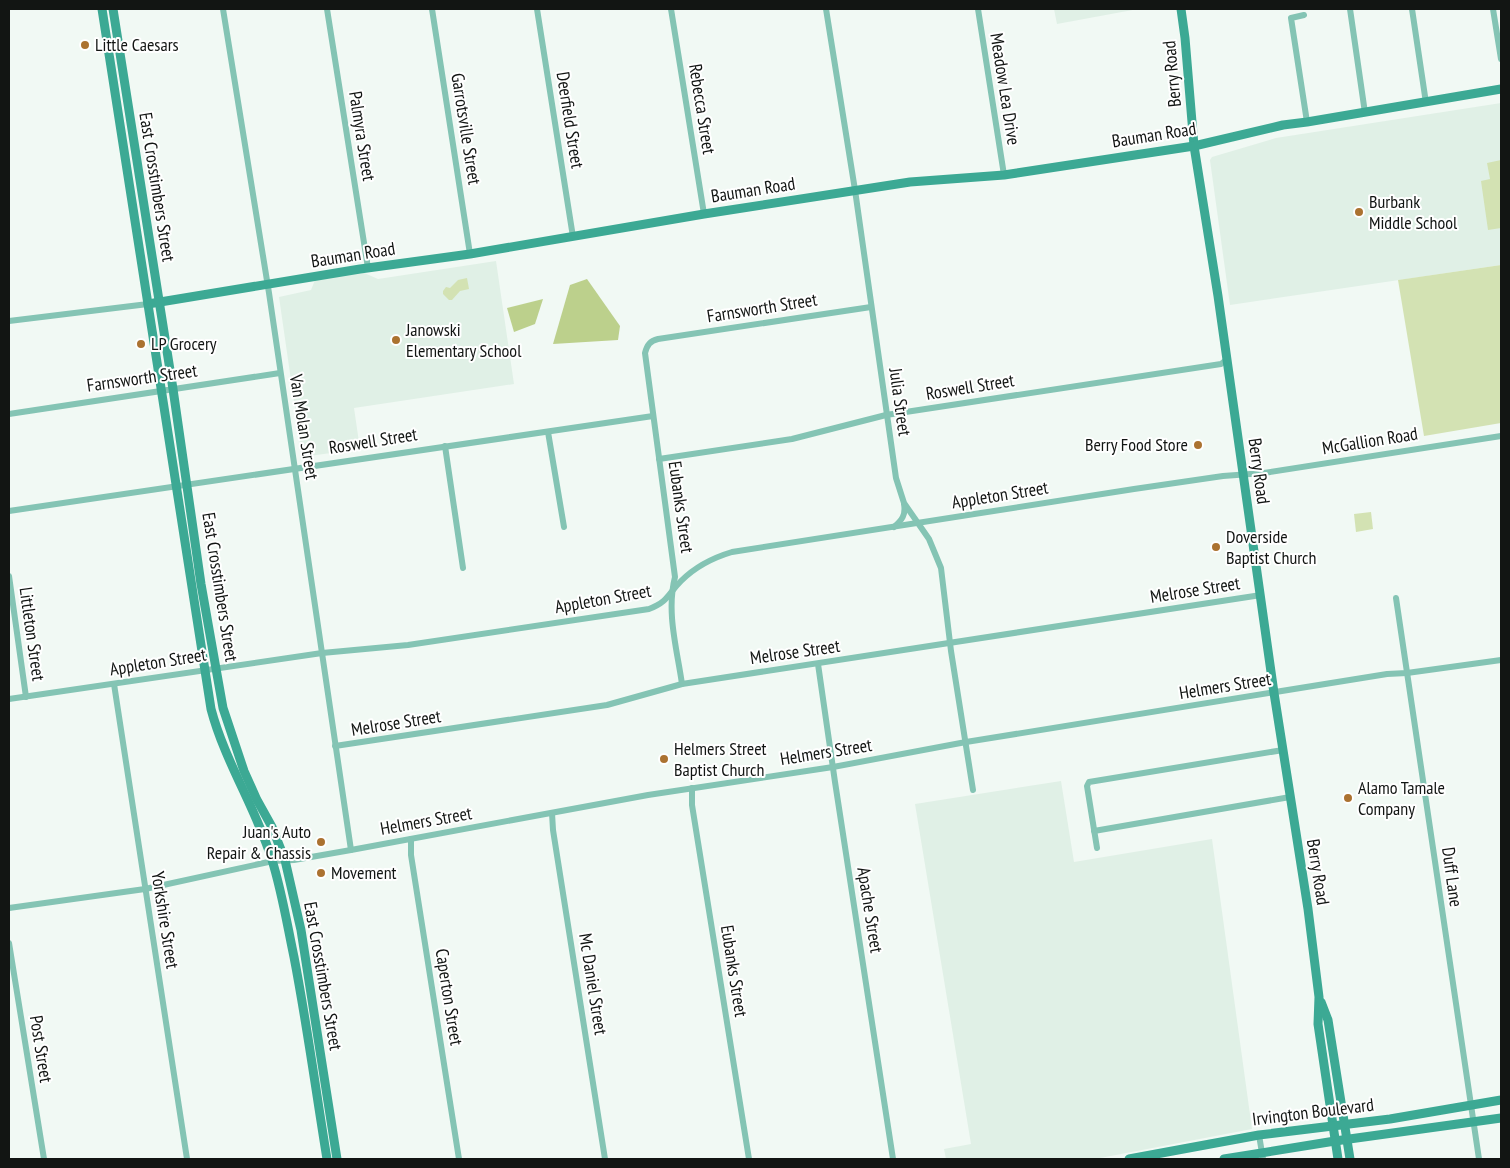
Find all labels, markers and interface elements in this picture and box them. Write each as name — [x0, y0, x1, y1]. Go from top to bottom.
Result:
street label: Meadow Lea Drive — [985, 31, 1026, 147]
place label: Little Caesars — [95, 33, 179, 56]
marker: Little Caesars — [79, 39, 91, 51]
street label: Berry Road — [1157, 40, 1186, 108]
street label: Rebecca Street — [684, 62, 721, 156]
street label: Deerfield Street — [552, 70, 589, 170]
street label: Garrotsville Street — [446, 72, 487, 186]
street label: Palmyra Street — [344, 89, 381, 183]
street label: East Crosstimbers Street — [134, 111, 181, 263]
street label: Bauman Road — [1110, 117, 1198, 153]
street label: Bauman Road — [709, 172, 797, 208]
place label: Burbank Middle School — [1369, 190, 1458, 234]
marker: Burbank Middle School — [1353, 206, 1365, 218]
street label: Bauman Road — [309, 237, 397, 273]
street label: Farnsworth Street — [705, 287, 819, 328]
place label: Janowski Elementary School — [405, 318, 522, 362]
place label: LP Grocery — [151, 332, 217, 355]
marker: Janowski Elementary School — [390, 334, 402, 346]
marker: LP Grocery — [135, 338, 147, 350]
street label: Farnsworth Street — [85, 358, 199, 397]
street label: Julia Street — [884, 365, 917, 438]
street label: Roswell Street — [924, 368, 1016, 405]
street label: Van Molan Street — [285, 372, 324, 481]
street label: Roswell Street — [327, 422, 419, 459]
street label: McGallion Road — [1320, 422, 1419, 459]
place label: Berry Food Store — [1085, 433, 1188, 456]
street label: Berry Road — [1243, 436, 1276, 505]
marker: Berry Food Store — [1192, 439, 1204, 451]
street label: Eubanks Street — [664, 459, 699, 554]
street label: Appleton Street — [950, 476, 1050, 513]
street label: East Crosstimbers Street — [197, 511, 244, 663]
place label: Doverside Baptist Church — [1226, 525, 1316, 569]
marker: Doverside Baptist Church — [1210, 541, 1222, 553]
street label: Melrose Street — [1148, 571, 1241, 608]
street label: Appleton Street — [553, 579, 653, 618]
street label: Littleton Street — [15, 586, 50, 682]
street label: Melrose Street — [749, 634, 841, 669]
street label: Appleton Street — [108, 643, 208, 680]
street label: Helmers Street — [1177, 667, 1272, 704]
street label: Melrose Street — [349, 704, 442, 741]
street label: Helmers Street — [778, 733, 873, 770]
place label: Helmers Street Baptist Church — [674, 737, 767, 781]
marker: Helmers Street Baptist Church — [658, 753, 670, 765]
place label: Alamo Tamale Company — [1358, 776, 1445, 820]
marker: Alamo Tamale Company — [1342, 792, 1354, 804]
street label: Helmers Street — [378, 801, 474, 840]
place label: Juan's Auto Repair & Chassis — [207, 820, 311, 864]
marker: Juan's Auto Repair & Chassis — [315, 836, 327, 848]
street label: Berry Road — [1302, 837, 1335, 907]
street label: Duff Lane — [1437, 846, 1468, 908]
place label: Movement — [331, 861, 397, 884]
street label: Apache Street — [852, 865, 889, 954]
marker: Movement — [315, 867, 327, 879]
street label: Yorkshire Street — [146, 870, 185, 970]
street label: East Crosstimbers Street — [299, 900, 348, 1052]
street label: Eubanks Street — [716, 923, 753, 1018]
street label: Mc Daniel Street — [574, 931, 613, 1036]
street label: Caperton Street — [431, 947, 468, 1047]
street label: Post Street — [25, 1014, 58, 1084]
street label: Irvington Boulevard — [1251, 1093, 1375, 1130]

